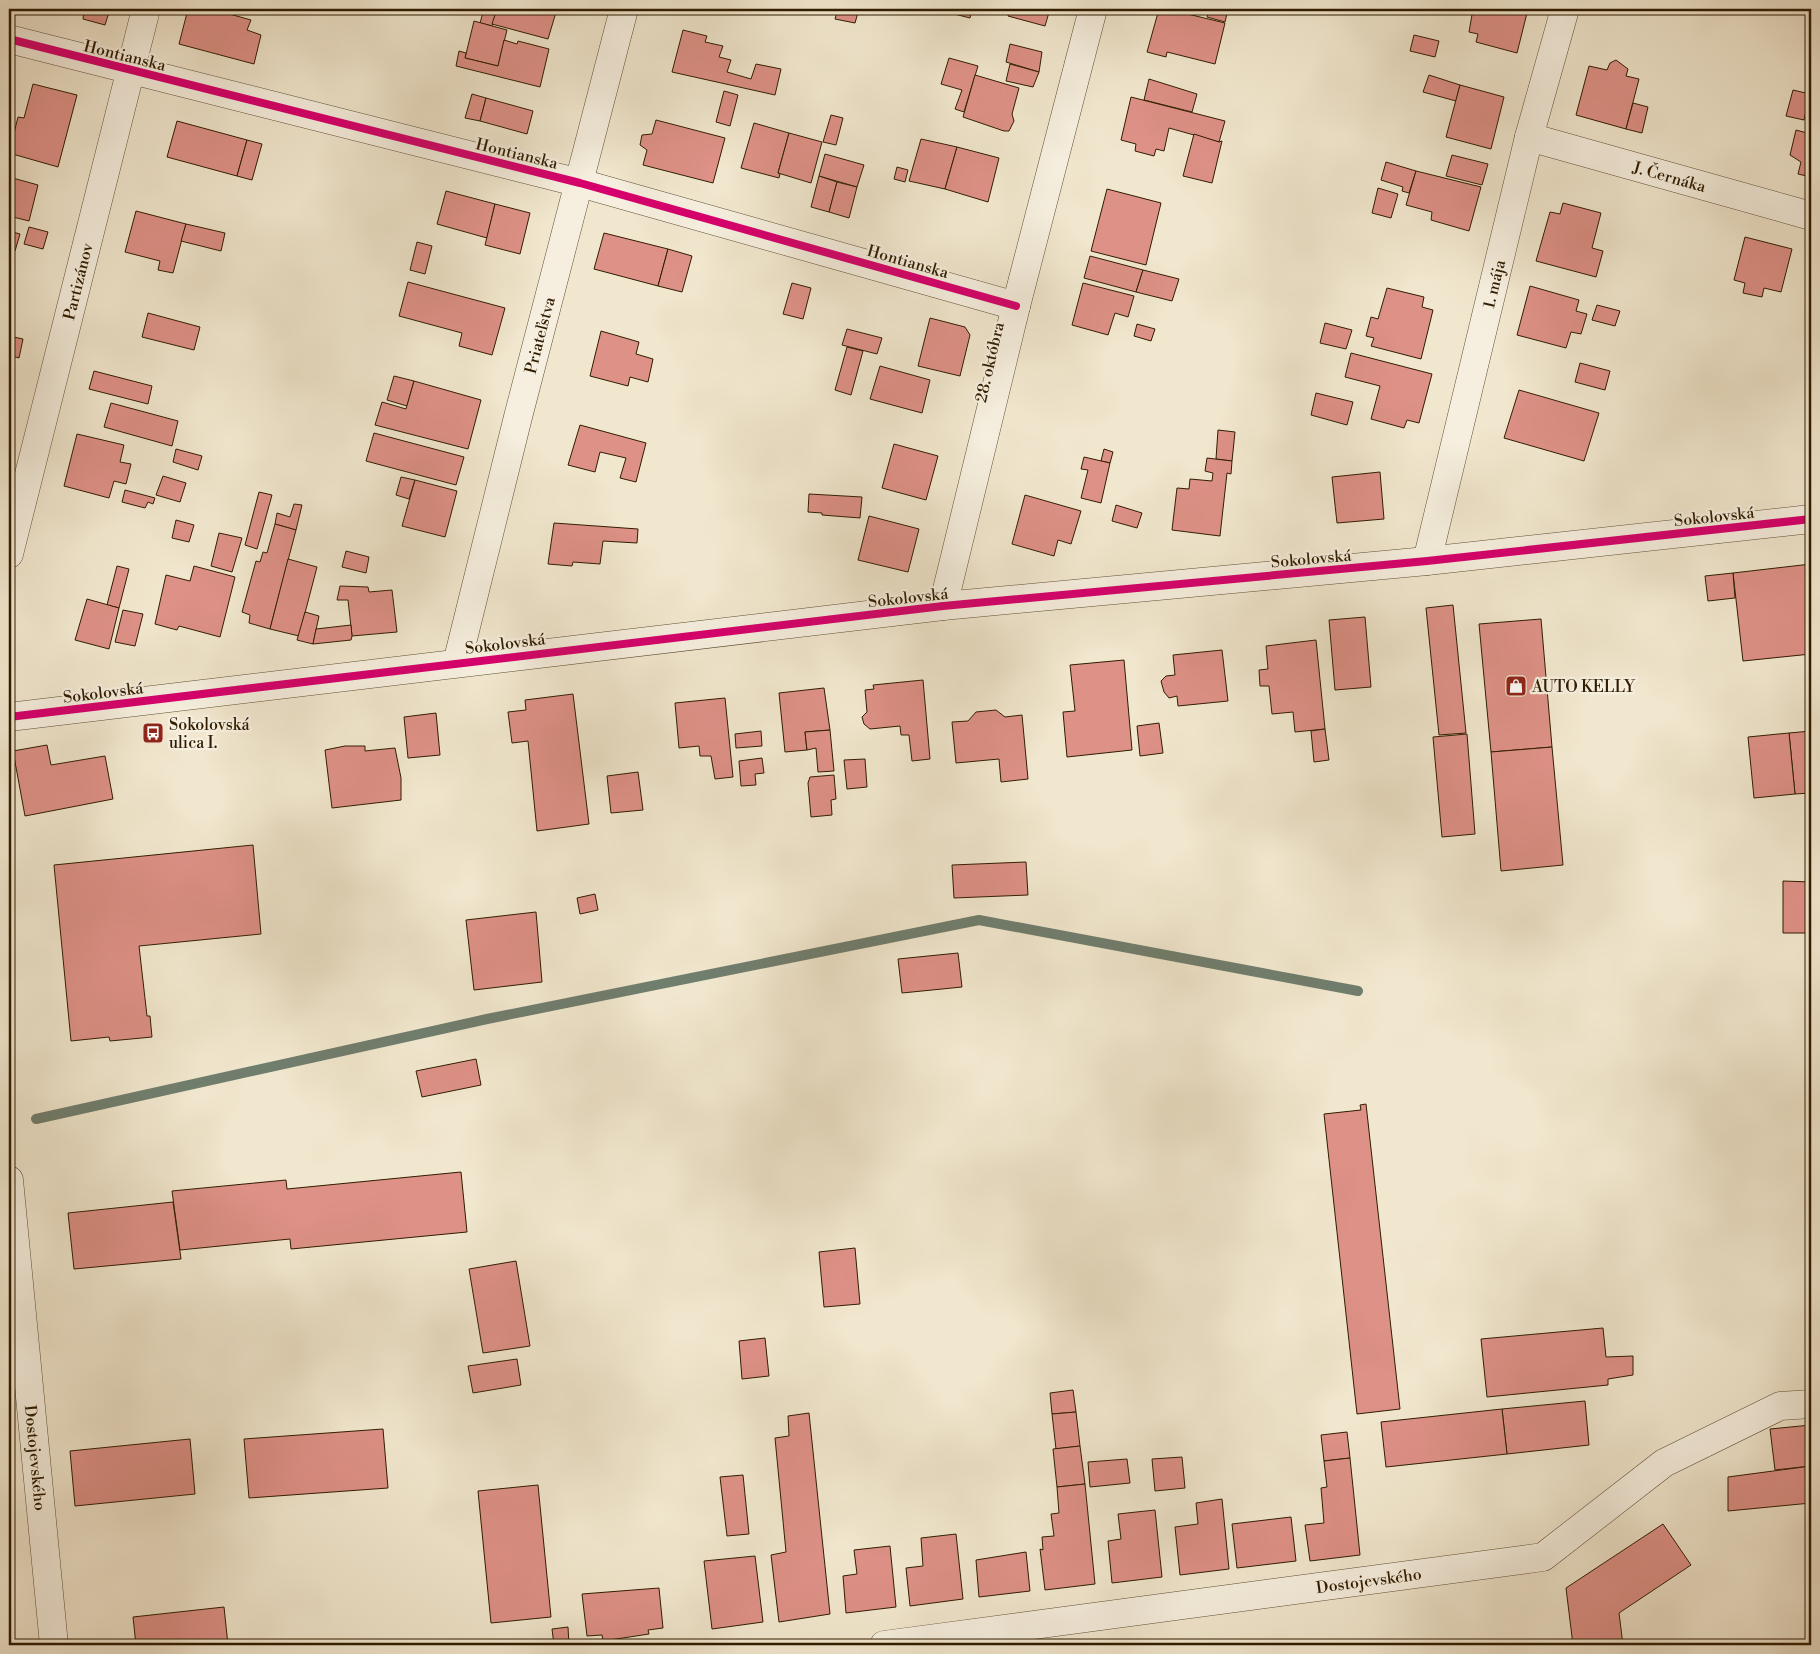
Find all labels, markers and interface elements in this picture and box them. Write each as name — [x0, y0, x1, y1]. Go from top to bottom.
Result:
street label: Hontianska — [82, 36, 169, 76]
street label: Hontianska — [474, 134, 561, 174]
street label: J. Černáka — [1630, 157, 1709, 197]
street label: Partizánov — [59, 240, 98, 322]
street label: Hontianska — [865, 241, 952, 283]
street label: 1. mája — [1479, 257, 1510, 311]
street label: Priateľstva — [521, 294, 560, 376]
street label: 28. októbra — [971, 319, 1009, 404]
street label: Sokolovská — [1673, 503, 1756, 531]
street label: Sokolovská — [1270, 545, 1353, 572]
street label: Sokolovská — [867, 584, 950, 612]
street label: Sokolovská — [464, 629, 547, 659]
shop icon: AUTO KELLY — [1504, 674, 1528, 698]
place label: AUTO KELLY — [1531, 677, 1636, 697]
street label: Sokolovská — [62, 678, 145, 708]
place label: Sokolovská ulica I. — [169, 715, 251, 753]
bus stop icon: Sokolovská ulica I. — [141, 721, 165, 745]
street label: Dostojevského — [20, 1404, 50, 1512]
street label: Dostojevského — [1315, 1564, 1423, 1598]

